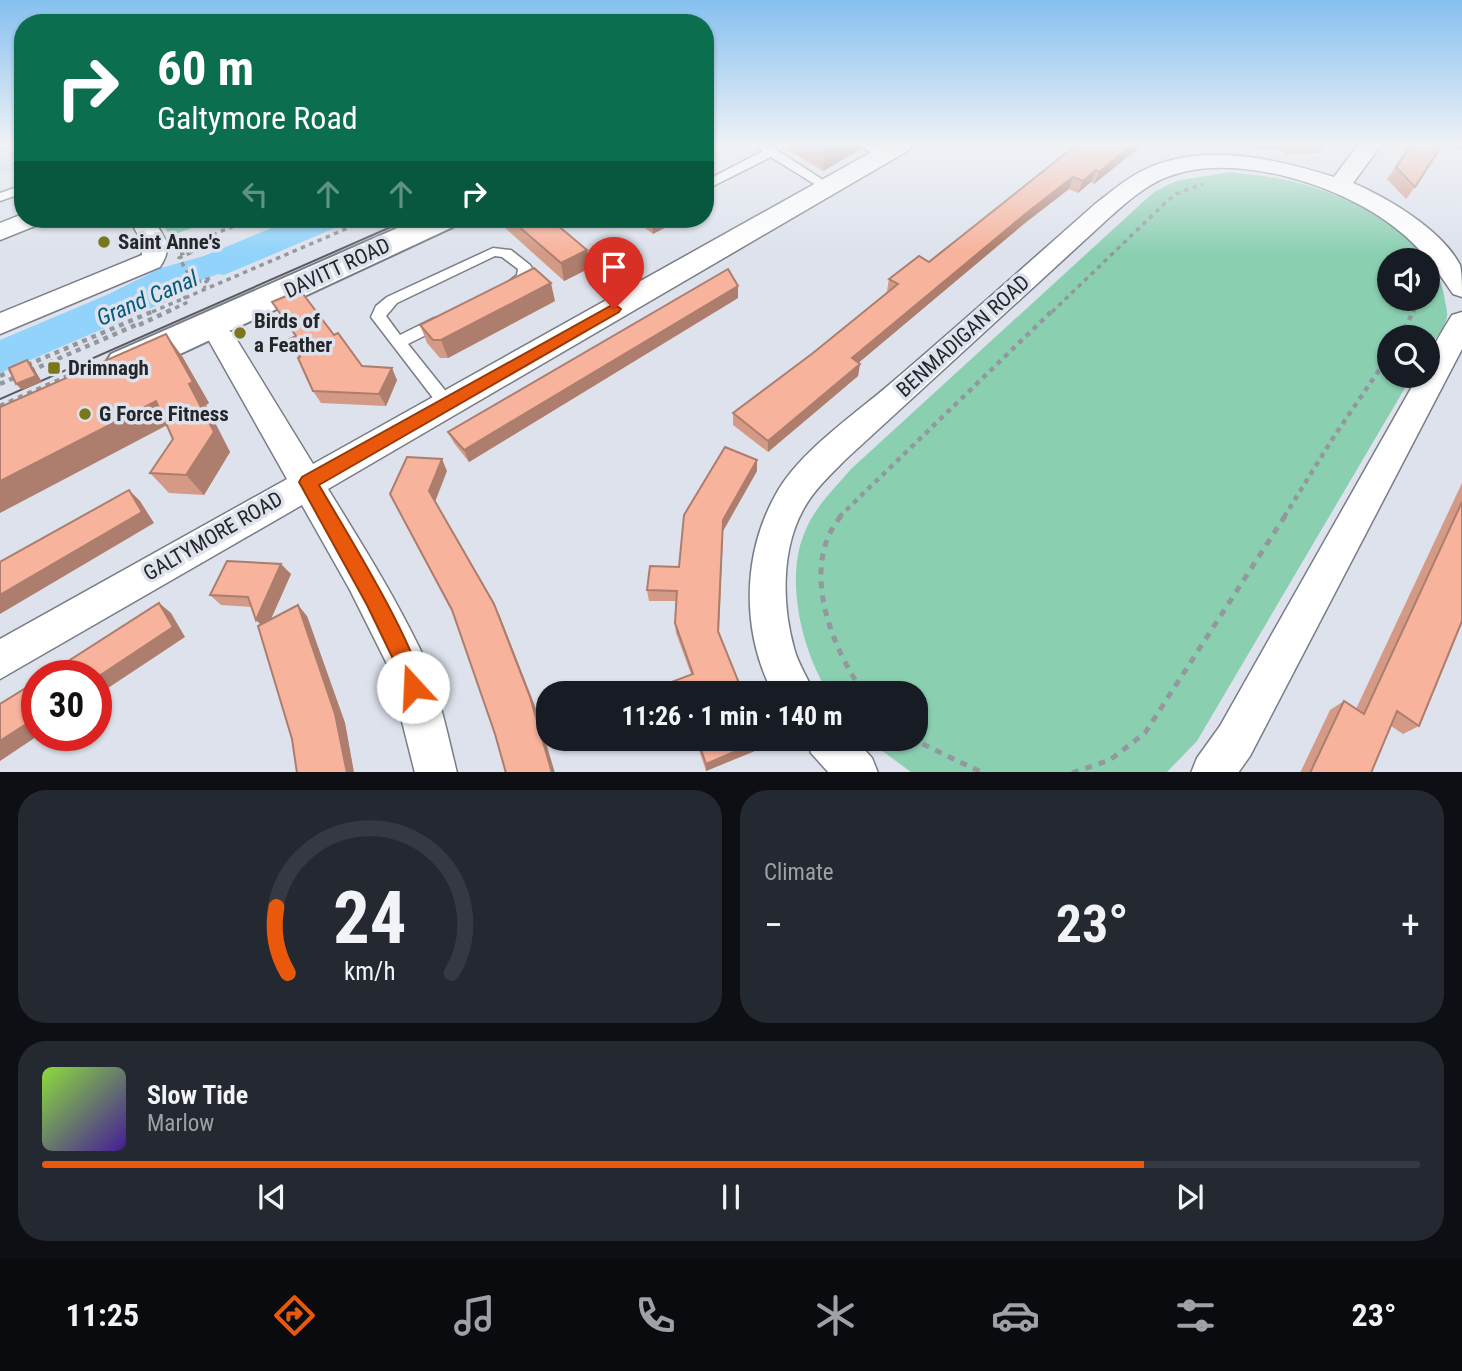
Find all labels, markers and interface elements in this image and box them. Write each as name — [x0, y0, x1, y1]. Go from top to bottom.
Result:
text: 60 m — [157, 40, 254, 97]
icon: right — [42, 42, 133, 133]
text: Galtymore Road — [157, 99, 358, 137]
icon: left — [236, 175, 274, 213]
icon: ahead — [309, 175, 347, 213]
icon: ahead — [382, 175, 420, 213]
icon: right — [455, 175, 493, 213]
place label: Saint Anne's — [118, 230, 221, 254]
street label: DAVITT ROAD — [280, 233, 394, 303]
marker: Saint Anne's — [96, 234, 112, 250]
pin — [584, 237, 644, 309]
icon: arrive — [595, 248, 633, 286]
map controls — [1377, 248, 1440, 388]
button: sound — [1377, 248, 1440, 311]
water label: Grand Canal — [93, 265, 203, 332]
street label: BENMADIGAN ROAD — [892, 270, 1034, 402]
place label: Birds of a Feather — [254, 309, 332, 357]
marker: Birds of a Feather — [232, 325, 248, 341]
button: search — [1377, 325, 1440, 388]
place label: Drimnagh — [68, 356, 149, 380]
marker: Drimnagh — [46, 360, 62, 376]
place label: G Force Fitness — [99, 402, 229, 426]
marker: G Force Fitness — [77, 406, 93, 422]
street label: GALTYMORE ROAD — [139, 487, 287, 585]
position arrow — [376, 650, 450, 724]
speed limit sign: 30 — [21, 660, 112, 751]
text: 11:26 · 1 min · 140 m — [622, 701, 842, 731]
text: Climate — [764, 859, 834, 886]
text: 24 — [333, 875, 407, 961]
text: 23° — [1056, 894, 1128, 955]
text: − — [764, 903, 783, 947]
text: + — [1401, 903, 1420, 947]
text: km/h — [344, 956, 396, 985]
text: Slow Tide — [147, 1080, 248, 1110]
text: Marlow — [147, 1110, 214, 1137]
icon: previous — [253, 1178, 291, 1216]
icon: pause — [712, 1178, 750, 1216]
icon: next — [1171, 1178, 1209, 1216]
icon: directions — [270, 1291, 319, 1340]
icon: music — [450, 1291, 499, 1340]
icon: phone — [631, 1291, 680, 1340]
icon: climate — [811, 1291, 860, 1340]
icon: car — [991, 1291, 1040, 1340]
icon: filters — [1171, 1291, 1220, 1340]
text: 11:25 — [66, 1296, 139, 1334]
text: 23° — [1352, 1296, 1396, 1334]

